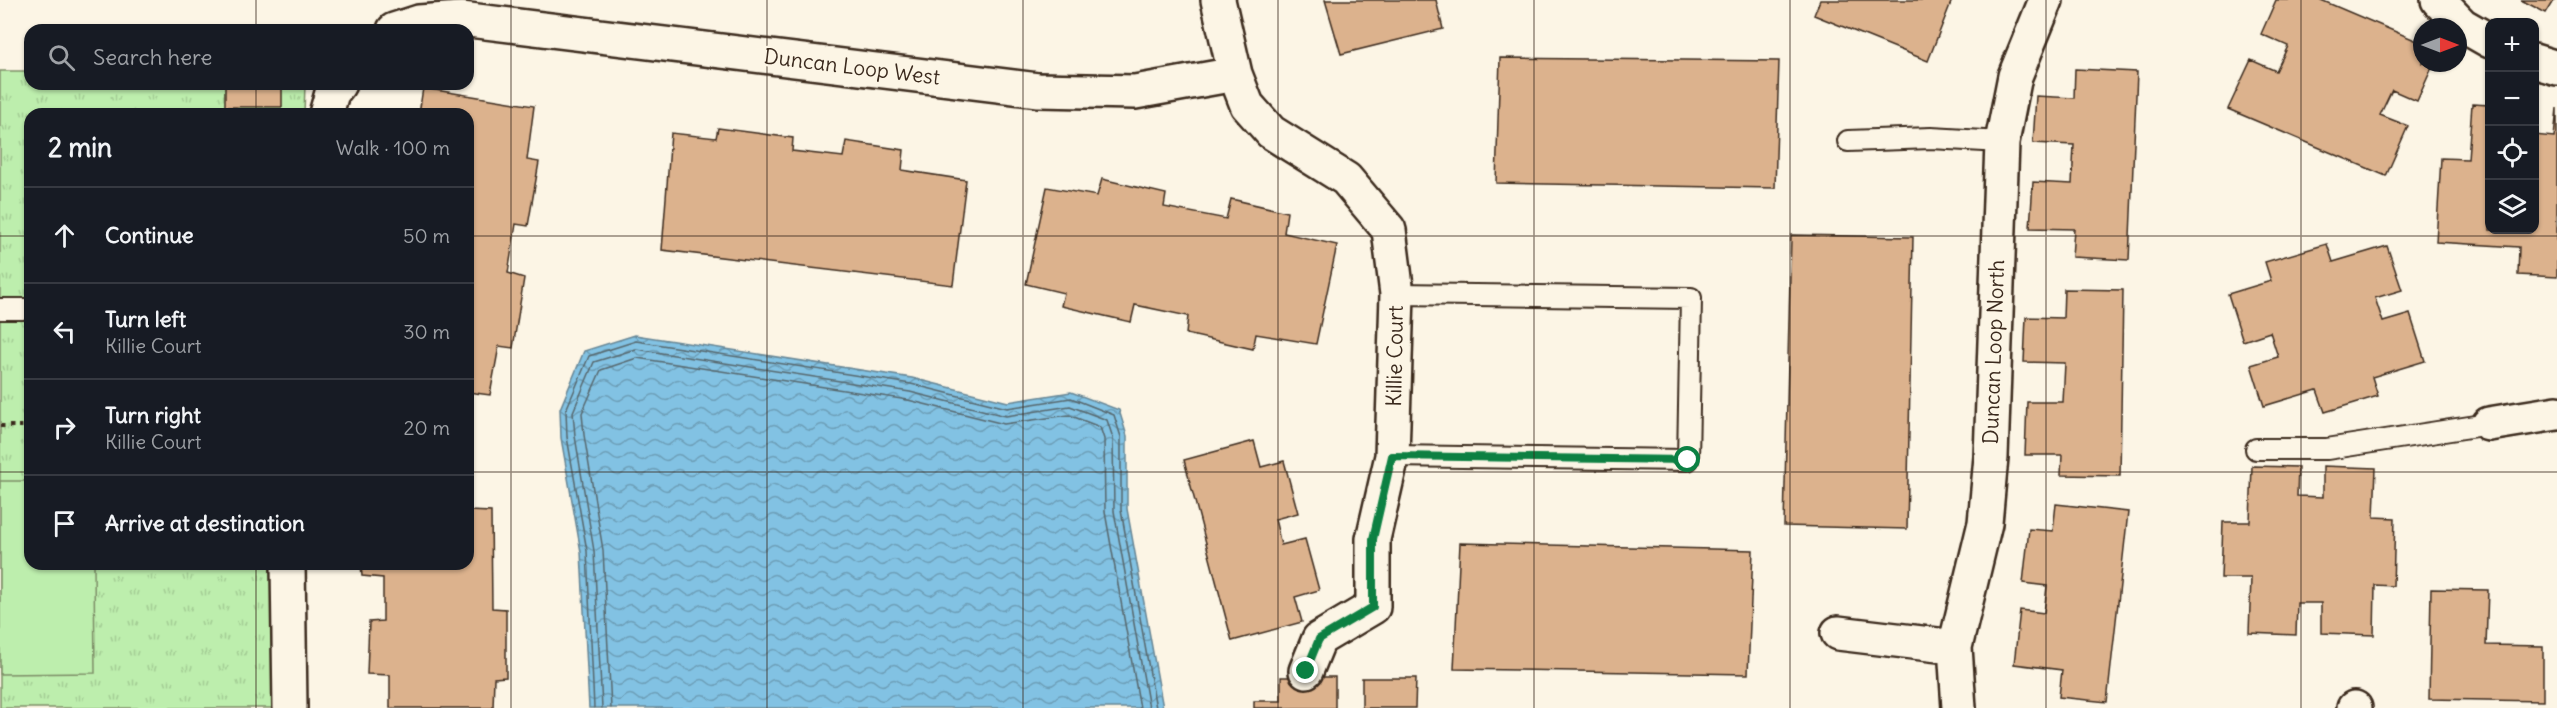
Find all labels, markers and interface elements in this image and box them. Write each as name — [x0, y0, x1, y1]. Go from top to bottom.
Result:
north arrow — [2413, 18, 2467, 72]
map controls — [2485, 18, 2539, 234]
button: + — [2485, 18, 2539, 72]
search box — [24, 24, 474, 90]
icon: search — [45, 41, 78, 74]
street label: Duncan Loop West — [763, 42, 942, 91]
text: Search here — [93, 43, 212, 71]
button: − — [2485, 72, 2539, 126]
button: locate — [2485, 126, 2539, 180]
text: 2 min — [48, 131, 112, 164]
text: Walk · 100 m — [336, 135, 450, 160]
button: layers — [2485, 180, 2539, 234]
icon: ahead — [48, 219, 81, 252]
text: Continue — [105, 221, 194, 249]
text: 50 m — [403, 223, 450, 248]
street label: Duncan Loop North — [1977, 259, 2010, 445]
text: Turn left — [105, 305, 186, 333]
street label: Killie Court — [1380, 305, 1409, 407]
icon: left — [48, 315, 81, 348]
text: 30 m — [403, 319, 450, 344]
text: Killie Court — [105, 333, 202, 358]
text: Turn right — [105, 401, 201, 429]
icon: right — [48, 411, 81, 444]
text: 20 m — [404, 415, 450, 440]
text: Killie Court — [105, 429, 202, 454]
route start — [1674, 446, 1700, 472]
icon: arrive — [48, 507, 81, 540]
text: Arrive at destination — [105, 509, 305, 537]
route end — [1292, 657, 1318, 683]

